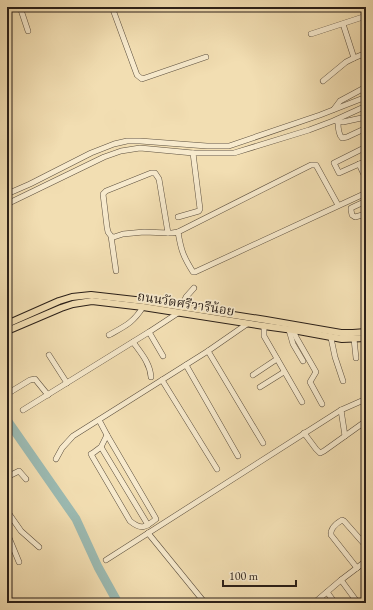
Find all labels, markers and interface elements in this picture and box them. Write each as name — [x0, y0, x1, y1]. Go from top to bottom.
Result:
street label: ถนนวัดศรีวารีน้อย — [136, 287, 236, 320]
scale bar — [223, 562, 296, 588]
text: 100 m — [229, 568, 259, 584]

